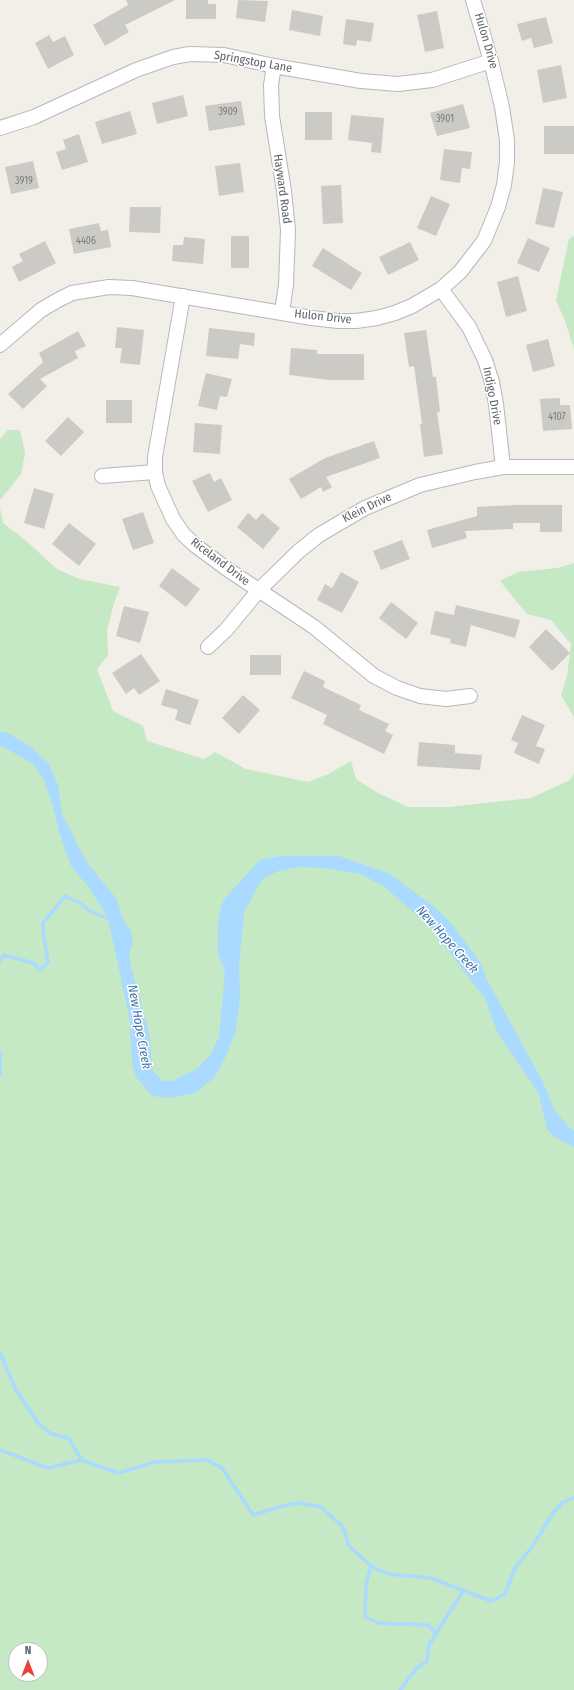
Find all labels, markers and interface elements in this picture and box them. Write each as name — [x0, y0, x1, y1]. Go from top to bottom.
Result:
street label: Hulon Drive — [471, 11, 501, 71]
street label: Springstop Lane — [213, 48, 293, 76]
house number: 3909 — [218, 106, 238, 118]
house number: 3901 — [436, 113, 454, 125]
street label: Hayward Road — [270, 153, 294, 225]
house number: 3919 — [15, 175, 33, 187]
house number: 4406 — [76, 235, 96, 247]
street label: Hulon Drive — [294, 307, 352, 327]
street label: Indigo Drive — [479, 366, 505, 426]
house number: 4107 — [548, 411, 566, 423]
street label: Klein Drive — [340, 490, 394, 526]
street label: Riceland Drive — [188, 535, 252, 589]
water label: New Hope Creek — [413, 903, 481, 977]
water label: New Hope Creek — [124, 984, 154, 1070]
north arrow — [8, 1642, 48, 1682]
text: N — [25, 1644, 31, 1657]

